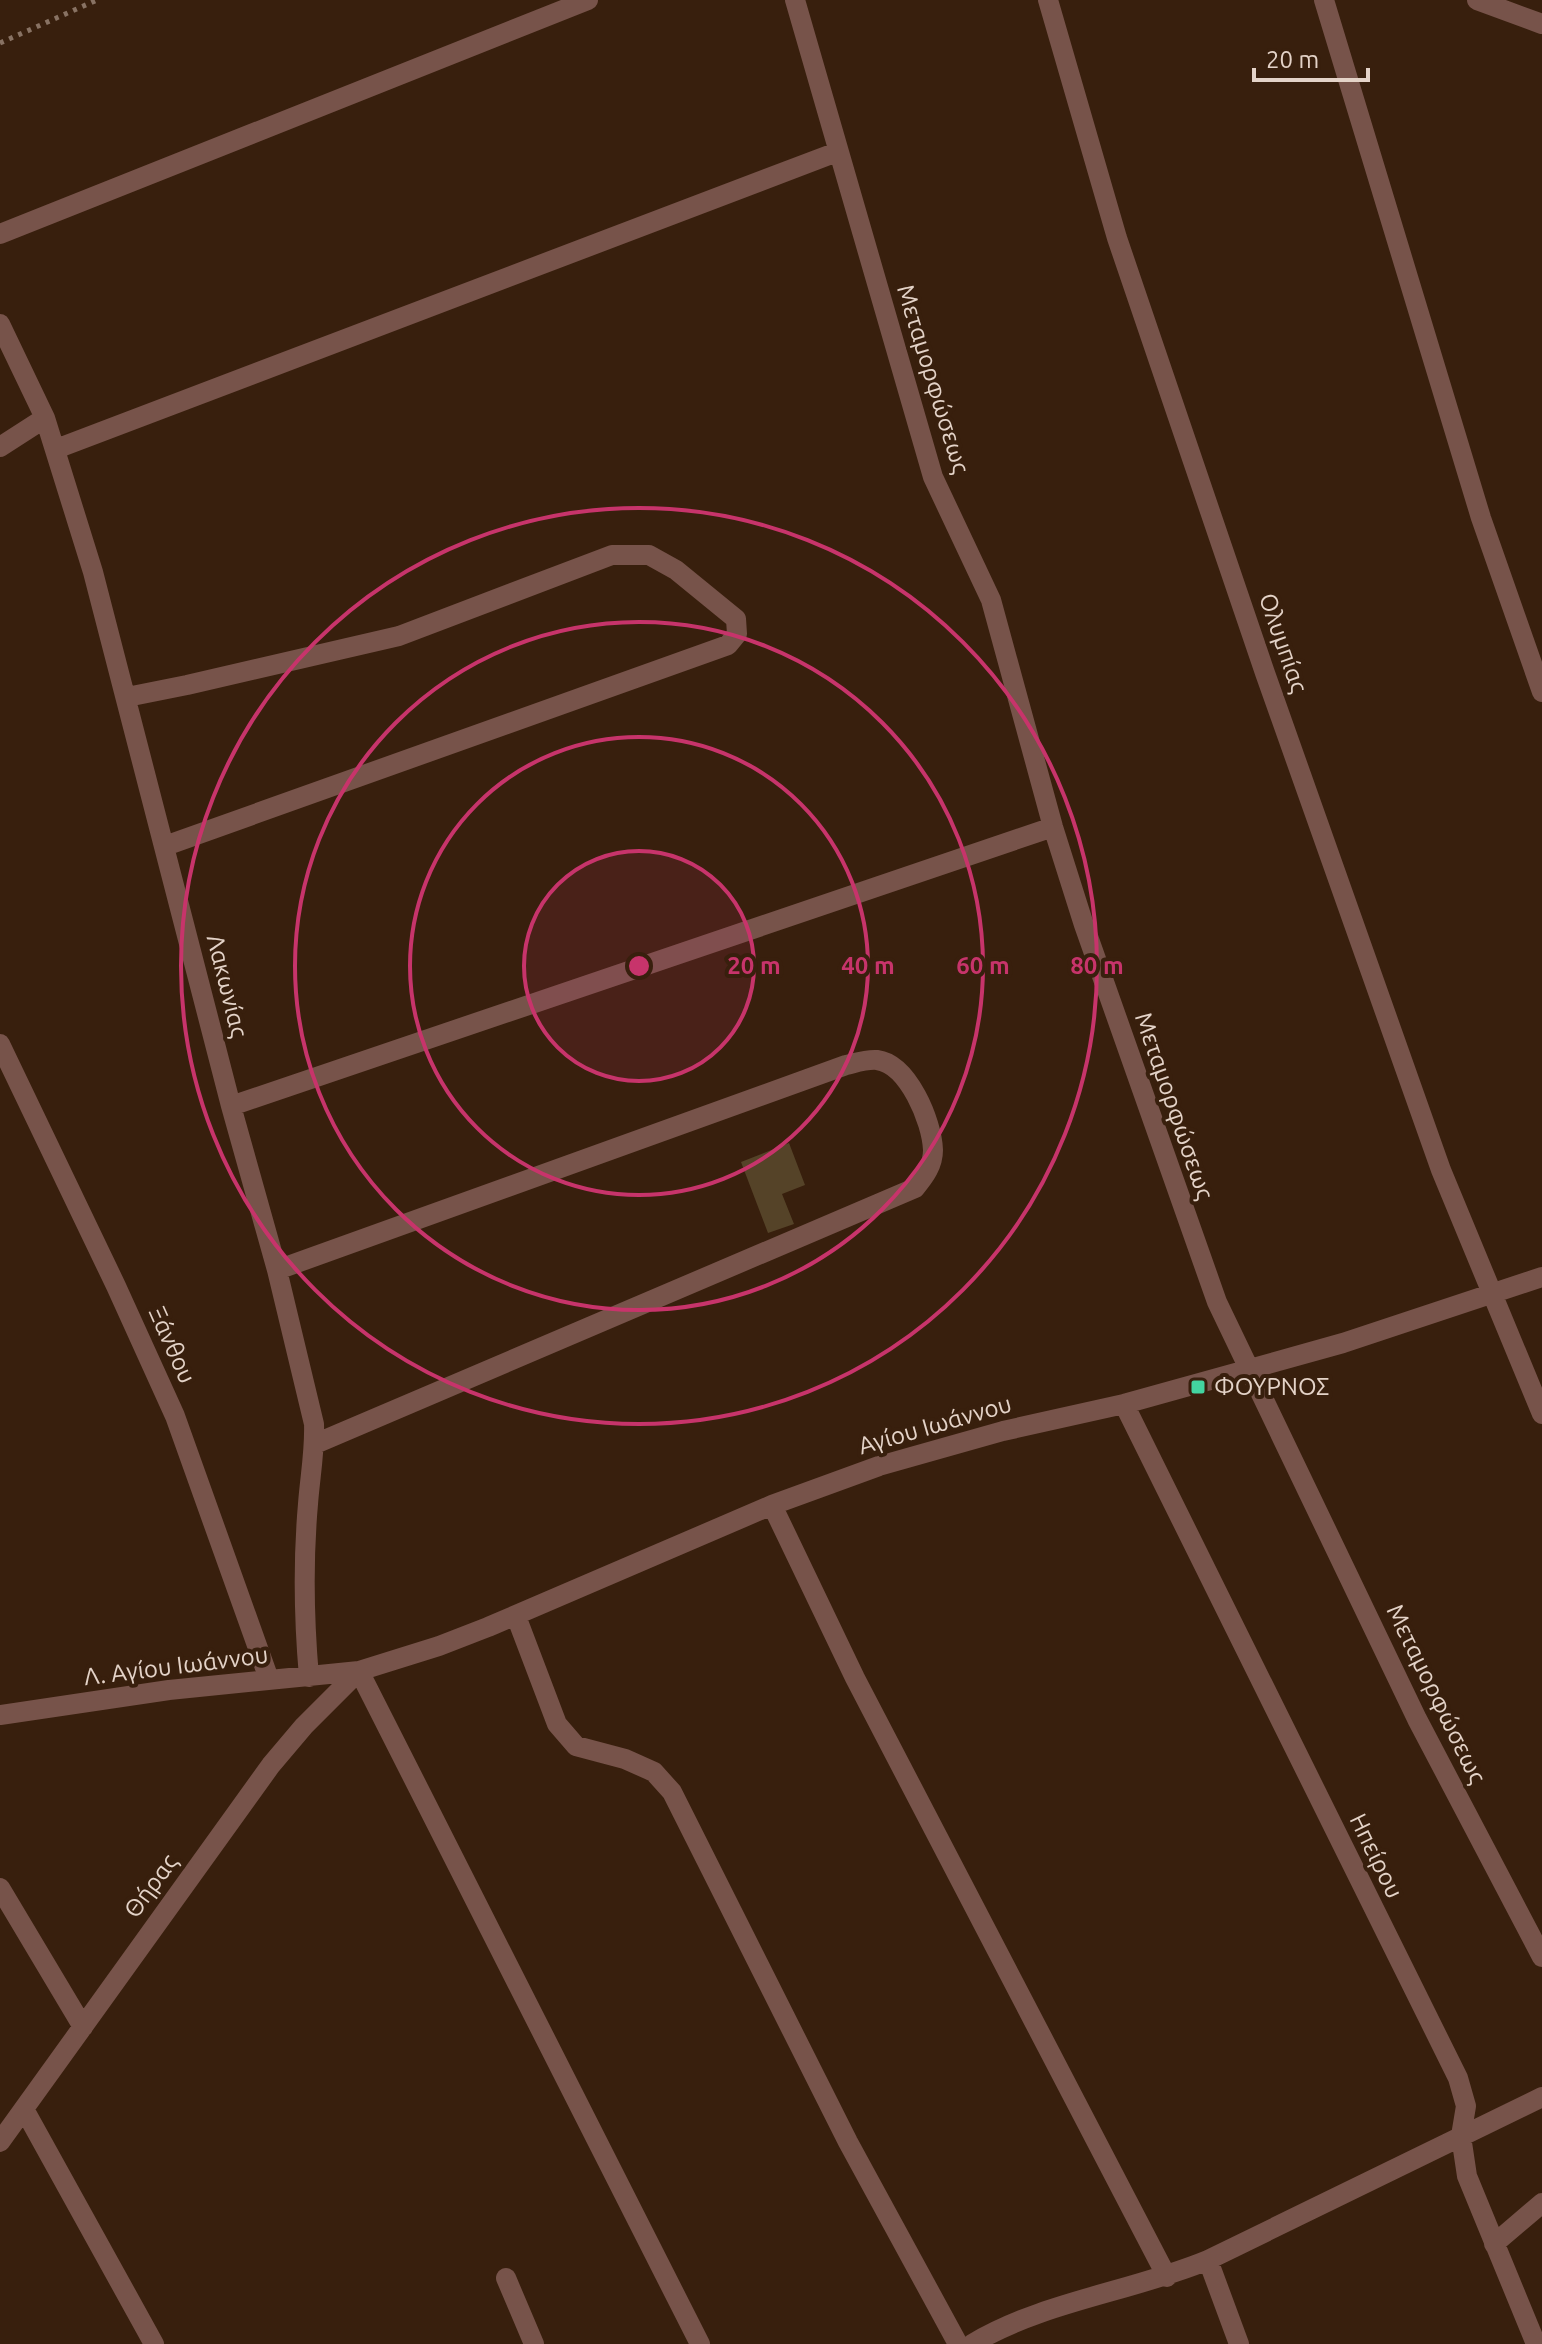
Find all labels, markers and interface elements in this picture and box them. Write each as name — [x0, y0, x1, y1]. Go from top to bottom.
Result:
scale bar — [1254, 32, 1368, 82]
text: 20 m — [1266, 46, 1319, 73]
street label: Μεταμορφώσεως — [892, 281, 975, 476]
street label: Ολυμπίας — [1254, 590, 1313, 696]
street label: Λακωνίας — [202, 932, 253, 1040]
centre of rings — [625, 952, 653, 980]
text: 20 m — [727, 952, 781, 979]
text: 40 m — [841, 952, 895, 979]
text: 60 m — [956, 952, 1010, 979]
text: 80 m — [1070, 952, 1124, 979]
street label: Μεταμορφώσεως — [1130, 1009, 1219, 1203]
street label: Ξάνθου — [144, 1302, 201, 1387]
place label: ΦΟΥΡΝΟΣ — [1214, 1373, 1329, 1400]
marker: ΦΟΥΡΝΟΣ — [1189, 1378, 1207, 1396]
street label: Αγίου Ιωάννου — [855, 1390, 1015, 1459]
street label: Μεταμορφώσεως — [1381, 1600, 1491, 1788]
street label: Λ. Αγίου Ιωάννου — [82, 1641, 270, 1690]
street label: Ηπείρου — [1344, 1809, 1408, 1902]
street label: Θήρας — [119, 1849, 183, 1923]

